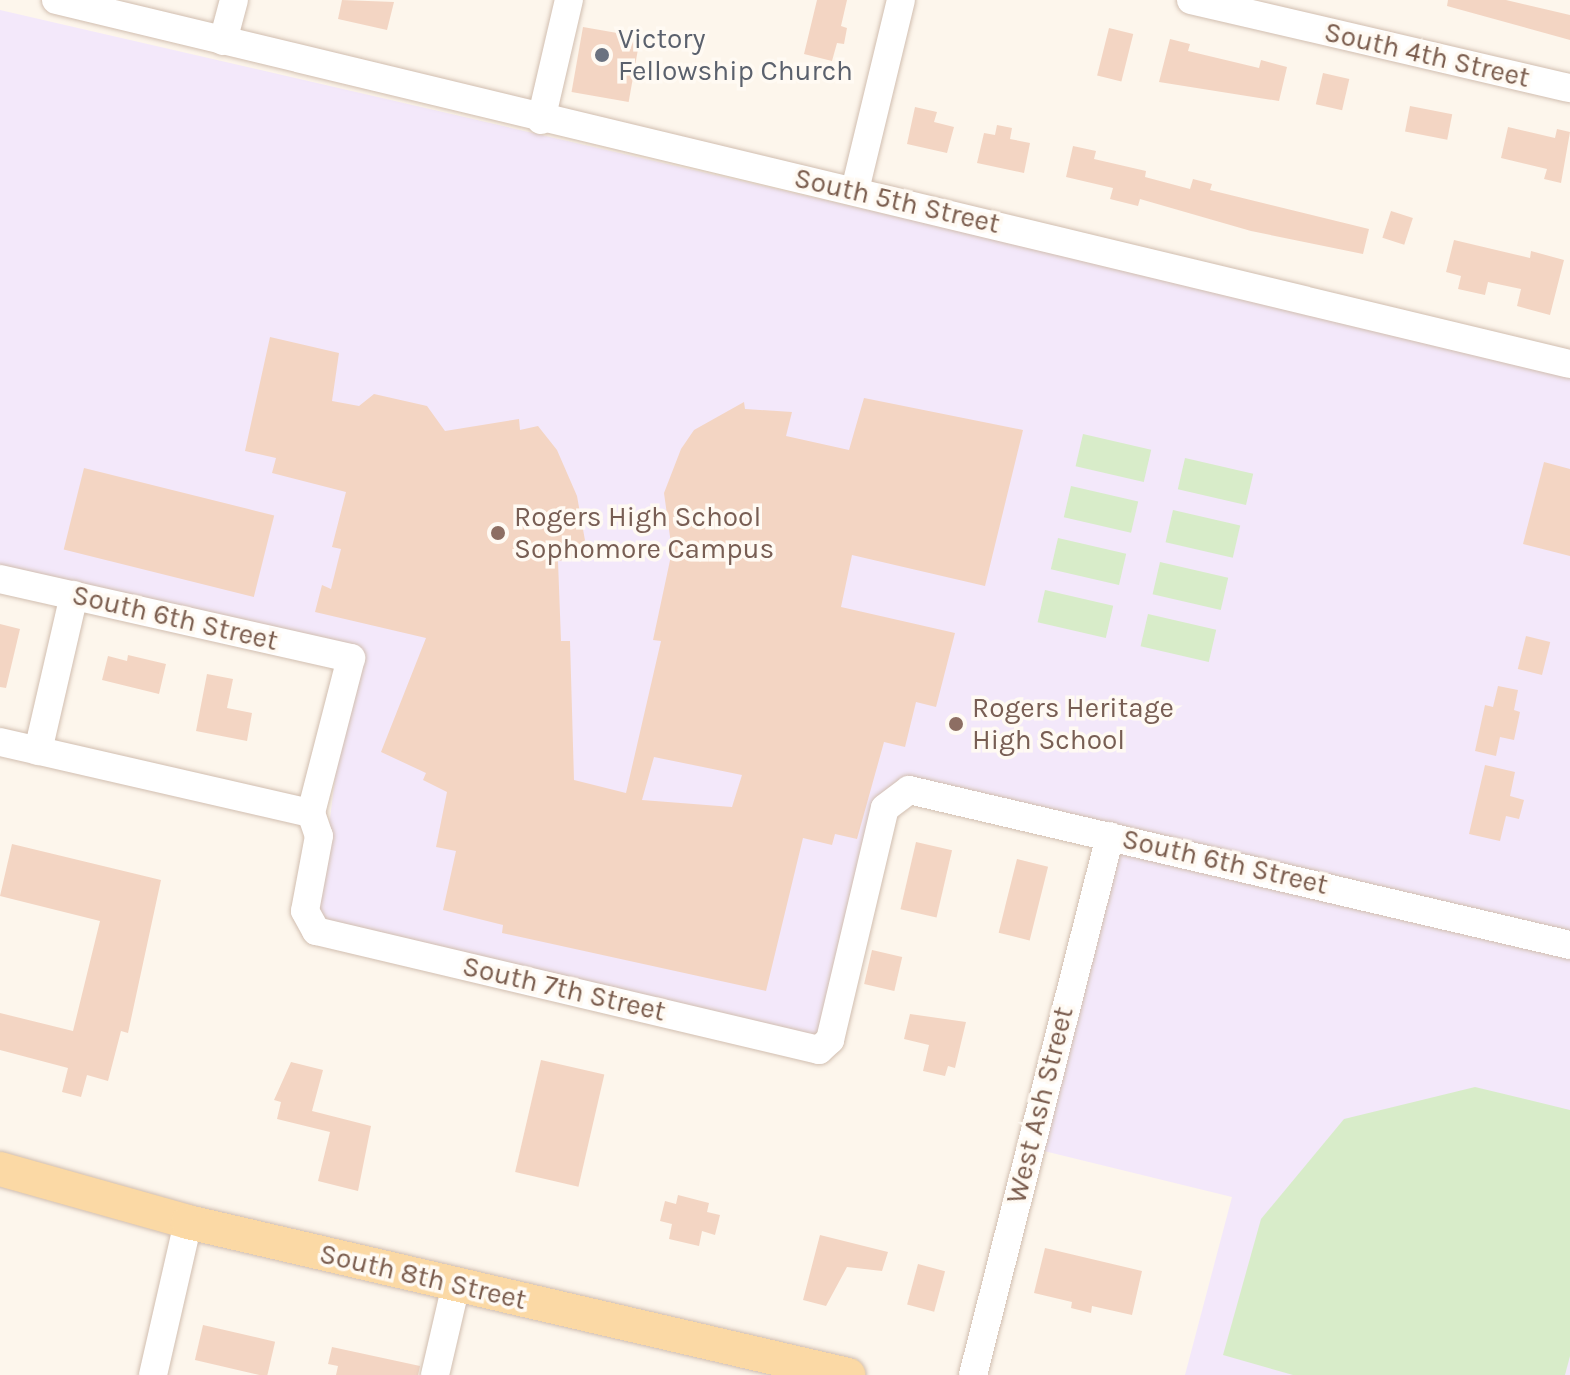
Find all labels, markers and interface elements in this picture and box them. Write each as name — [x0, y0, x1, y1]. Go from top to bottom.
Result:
street label: South 4th Street — [1321, 15, 1533, 95]
place label: Victory Fellowship Church — [618, 22, 853, 88]
marker: Victory Fellowship Church — [593, 46, 611, 64]
street label: South 5th Street — [791, 161, 1003, 241]
place label: Rogers High School Sophomore Campus — [514, 500, 774, 566]
marker: Rogers High School Sophomore Campus — [489, 524, 507, 542]
street label: South 6th Street — [69, 578, 281, 658]
place label: Rogers Heritage High School — [972, 691, 1174, 757]
marker: Rogers Heritage High School — [947, 715, 965, 733]
street label: South 6th Street — [1119, 822, 1331, 902]
street label: South 7th Street — [459, 949, 669, 1029]
street label: West Ash Street — [999, 1003, 1081, 1207]
street label: South 8th Street — [316, 1237, 530, 1317]

